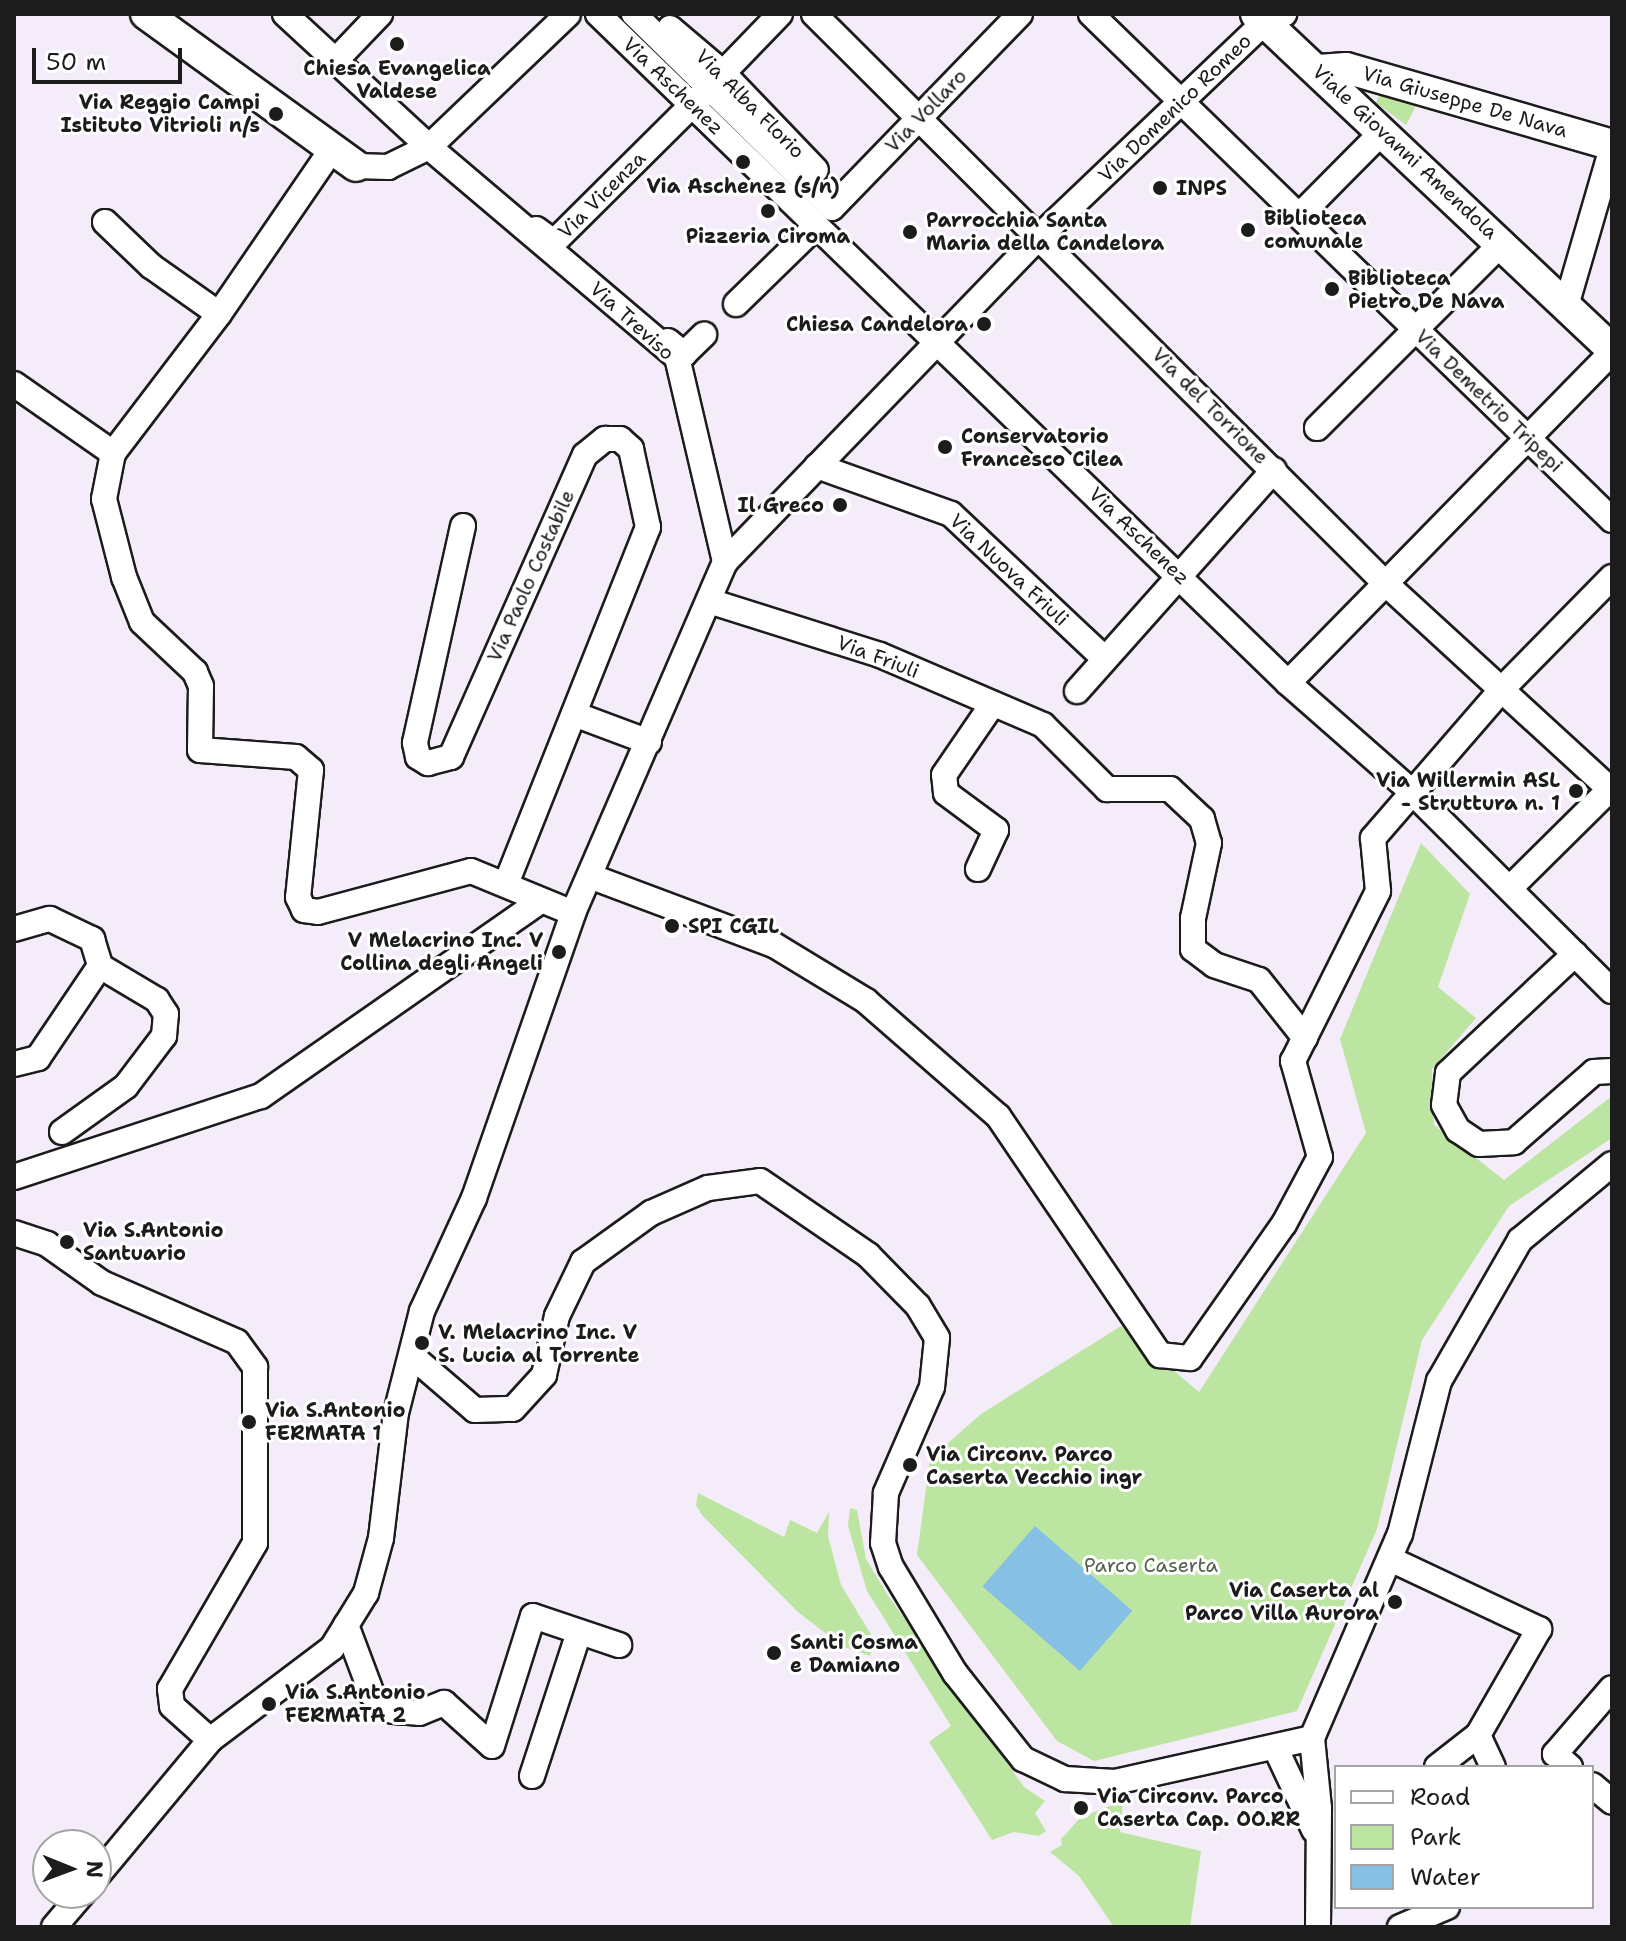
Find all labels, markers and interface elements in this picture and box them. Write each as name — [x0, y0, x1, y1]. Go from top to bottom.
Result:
street label: Via Domenico Romeo — [1094, 29, 1256, 187]
scale bar — [36, 32, 186, 82]
street label: Via Aschenez — [618, 32, 728, 140]
marker: Chiesa Evangelica Valdese — [388, 35, 406, 53]
street label: Via Alba Florio — [690, 44, 810, 164]
text: 50 m — [46, 46, 106, 78]
place label: Chiesa Evangelica Valdese — [303, 56, 491, 103]
street label: Viale Giovanni Amendola — [1307, 60, 1503, 244]
street label: Via Giuseppe De Nava — [1360, 61, 1570, 143]
street label: Via Vollaro — [880, 64, 972, 158]
place label: Via Reggio Campi Istituto Vitrioli n/s — [60, 90, 260, 137]
marker: Via Reggio Campi Istituto Vitrioli n/s — [267, 105, 285, 123]
street label: Via Vicenza — [553, 146, 651, 244]
marker: Via Aschenez (s/n) — [734, 153, 752, 171]
place label: Via Aschenez (s/n) — [646, 174, 840, 198]
place label: INPS — [1176, 176, 1227, 200]
marker: INPS — [1151, 179, 1169, 197]
marker: Pizzeria Ciroma — [759, 202, 777, 220]
place label: Biblioteca comunale — [1264, 206, 1366, 253]
place label: Parrocchia Santa Maria della Candelora — [926, 208, 1164, 255]
marker: Biblioteca comunale — [1239, 221, 1257, 239]
marker: Parrocchia Santa Maria della Candelora — [901, 223, 919, 241]
place label: Pizzeria Ciroma — [686, 224, 850, 248]
place label: Biblioteca Pietro De Nava — [1348, 266, 1504, 313]
street label: Via Treviso — [585, 277, 679, 365]
marker: Biblioteca Pietro De Nava — [1323, 280, 1341, 298]
place label: Chiesa Candelora — [786, 312, 968, 336]
marker: Chiesa Candelora — [975, 315, 993, 333]
street label: Via Demetrio Tripepi — [1410, 324, 1568, 478]
street label: Via del Torrione — [1147, 343, 1273, 469]
place label: Conservatorio Francesco Cilea — [961, 424, 1123, 471]
marker: Conservatorio Francesco Cilea — [936, 438, 954, 456]
street label: Via Aschenez — [1084, 482, 1194, 590]
street label: Via Paolo Costabile — [482, 486, 580, 666]
place label: Il Greco — [738, 493, 824, 517]
marker: Il Greco — [831, 496, 849, 514]
street label: Via Nuova Friuli — [945, 509, 1073, 631]
street label: Via Friuli — [834, 630, 922, 684]
place label: Via Willermin ASL - Struttura n. 1 — [1376, 768, 1560, 815]
marker: Via Willermin ASL - Struttura n. 1 — [1567, 782, 1585, 800]
place label: SPI CGIL — [688, 914, 779, 938]
marker: SPI CGIL — [663, 917, 681, 935]
place label: V Melacrino Inc. V Collina degli Angeli — [340, 928, 543, 975]
marker: V Melacrino Inc. V Collina degli Angeli — [550, 943, 568, 961]
place label: Via S.Antonio Santuario — [83, 1218, 223, 1265]
marker: Via S.Antonio Santuario — [58, 1233, 76, 1251]
place label: V. Melacrino Inc. V S. Lucia al Torrente — [438, 1320, 640, 1367]
marker: V. Melacrino Inc. V S. Lucia al Torrente — [413, 1334, 431, 1352]
place label: Via S.Antonio FERMATA 1 — [265, 1398, 405, 1445]
marker: Via S.Antonio FERMATA 1 — [240, 1413, 258, 1431]
place label: Via Circonv. Parco Caserta Vecchio ingr — [926, 1442, 1142, 1489]
marker: Via Circonv. Parco Caserta Vecchio ingr — [901, 1456, 919, 1474]
park label: Parco Caserta — [1084, 1553, 1218, 1577]
place label: Via Caserta al Parco Villa Aurora — [1185, 1578, 1379, 1625]
marker: Via Caserta al Parco Villa Aurora — [1386, 1593, 1404, 1611]
place label: Santi Cosma e Damiano — [790, 1630, 918, 1677]
marker: Santi Cosma e Damiano — [765, 1644, 783, 1662]
place label: Via S.Antonio FERMATA 2 — [285, 1680, 425, 1727]
marker: Via S.Antonio FERMATA 2 — [260, 1695, 278, 1713]
legend — [1334, 1765, 1594, 1909]
text: Road — [1410, 1781, 1470, 1813]
place label: Via Circonv. Parco Caserta Cap. OO.RR — [1097, 1784, 1300, 1831]
marker: Via Circonv. Parco Caserta Cap. OO.RR — [1072, 1799, 1090, 1817]
text: Park — [1410, 1821, 1462, 1853]
north arrow — [32, 1829, 112, 1909]
text: N — [80, 1860, 109, 1878]
text: Water — [1410, 1861, 1481, 1893]

